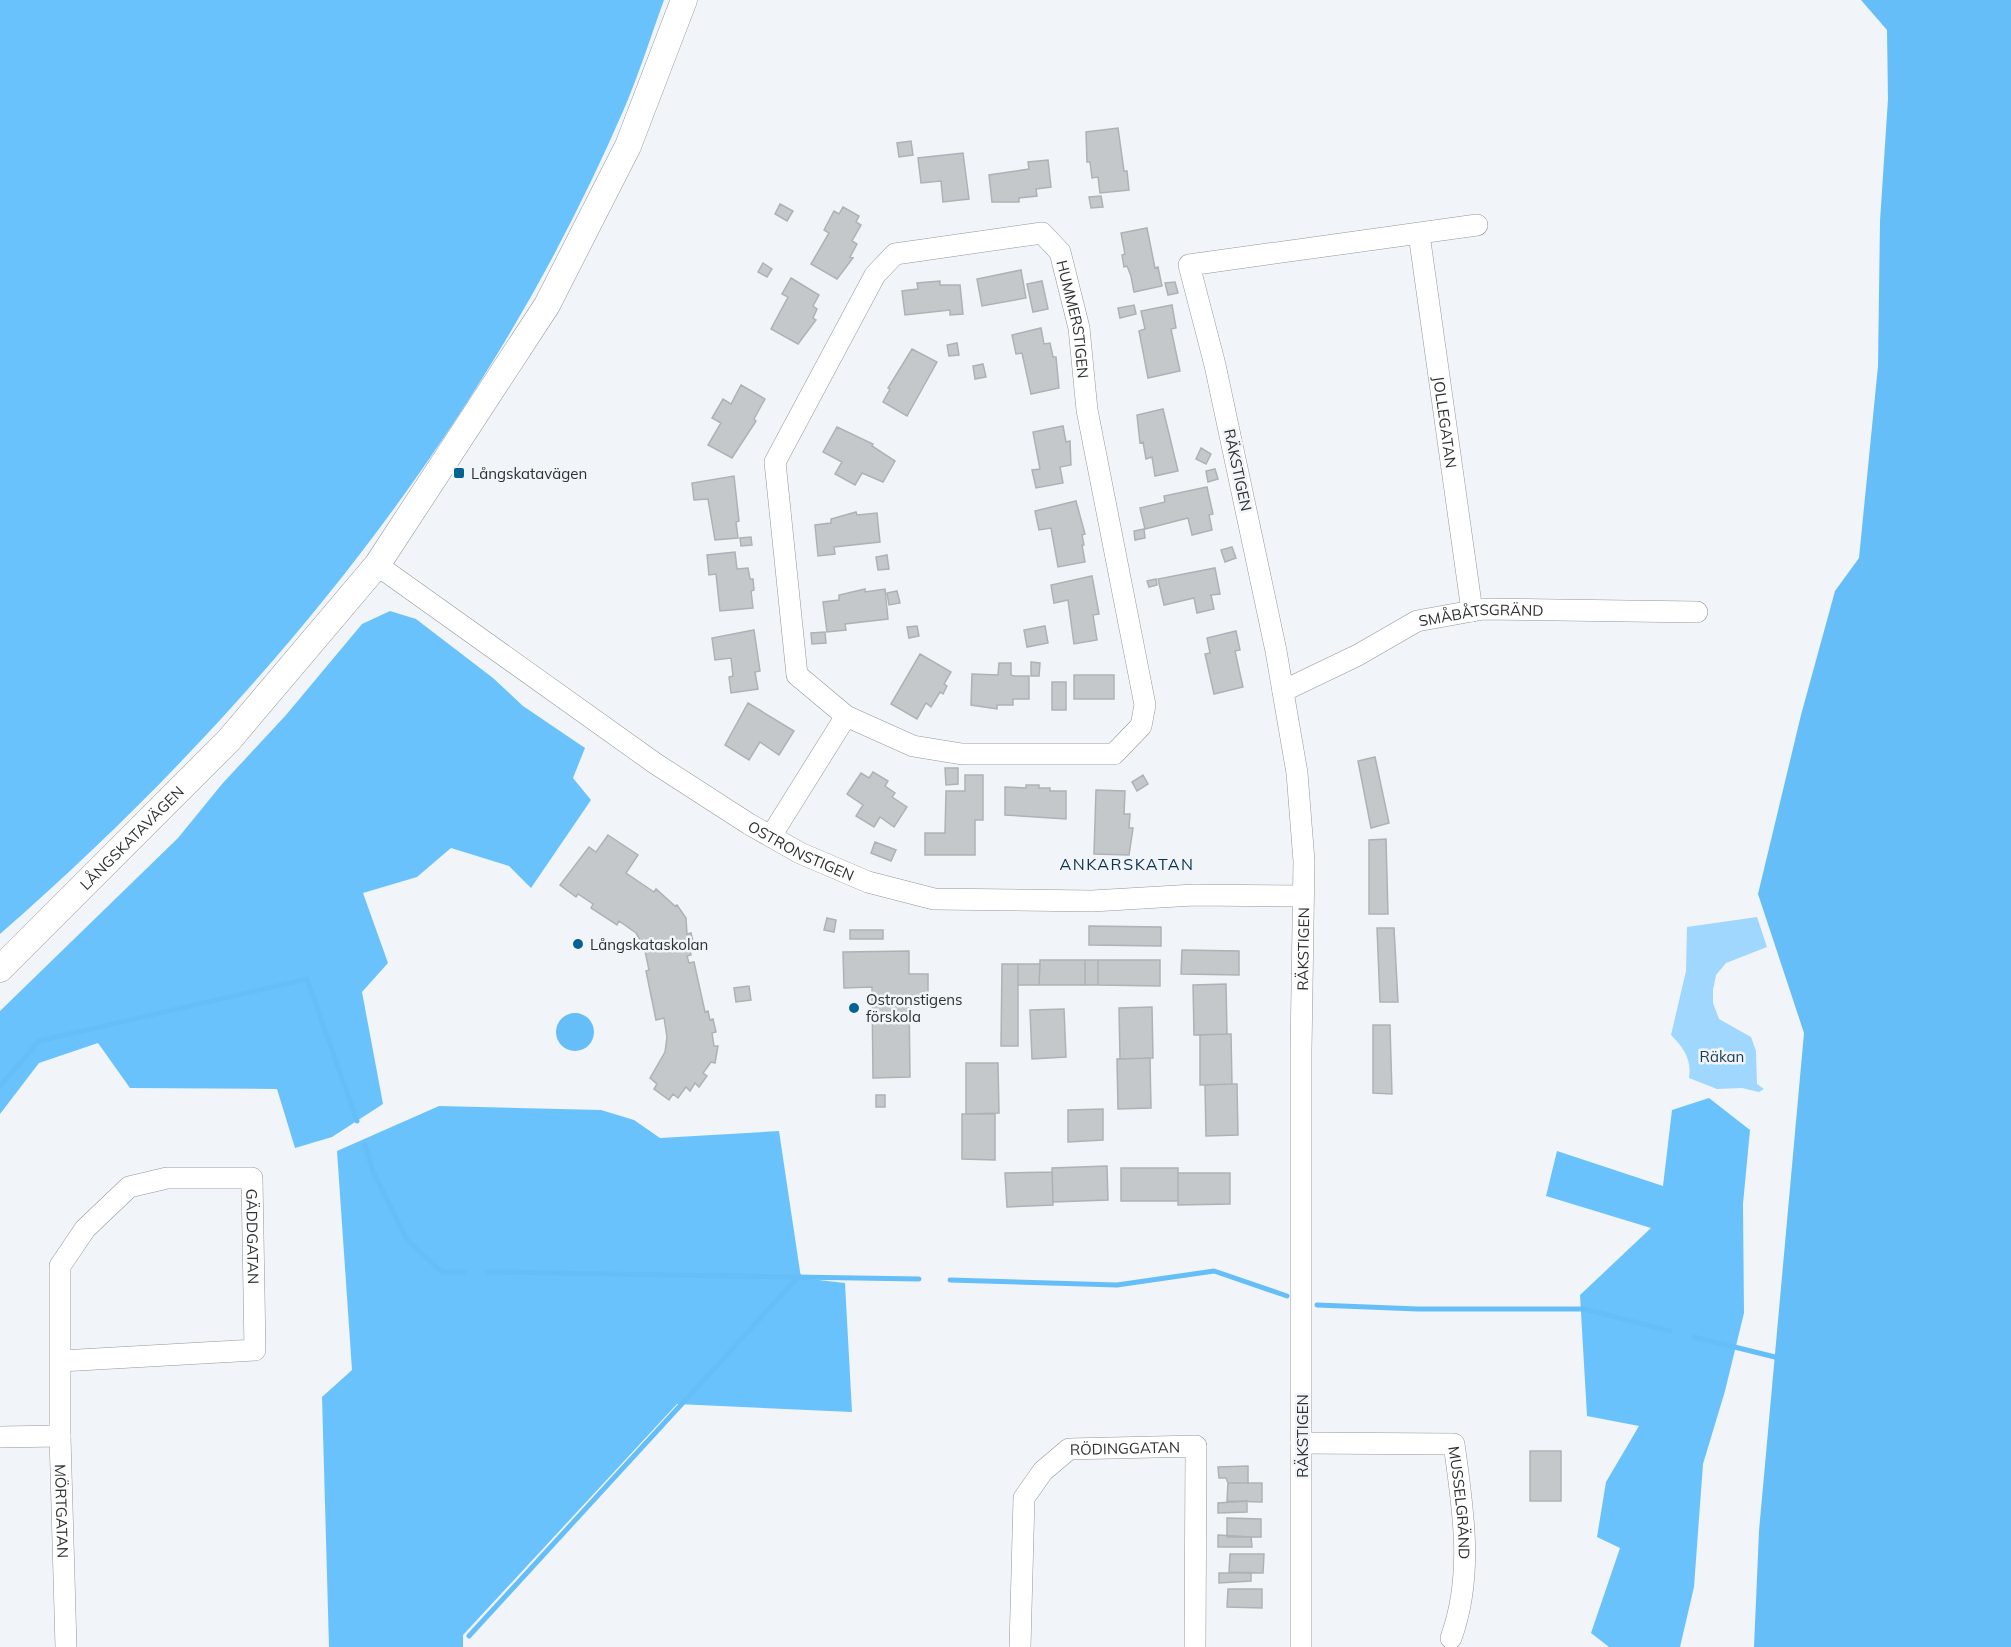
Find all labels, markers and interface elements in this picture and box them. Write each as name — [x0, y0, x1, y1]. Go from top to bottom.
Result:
street label: HUMMERSTIGEN — [1053, 258, 1093, 379]
street label: JOLLEGATAN — [1430, 375, 1461, 469]
street label: RÄKSTIGEN — [1220, 427, 1256, 513]
place label: Långskatavägen — [471, 464, 587, 483]
marker: Långskatavägen — [452, 466, 466, 480]
street label: SMÅBÅTSGRÄND — [1417, 599, 1544, 630]
street label: LÅNGSKATAVÄGEN — [76, 782, 187, 893]
street label: OSTRONSTIGEN — [745, 816, 857, 884]
district label: ANKARSKATAN — [1059, 854, 1195, 874]
street label: RÄKSTIGEN — [1292, 907, 1313, 991]
place label: Långskataskolan — [590, 935, 708, 954]
marker: Långskataskolan — [571, 937, 585, 951]
place label: Ostronstigens förskola — [866, 990, 963, 1026]
marker: Ostronstigens förskola — [847, 1001, 861, 1015]
park label: Räkan — [1700, 1047, 1744, 1066]
street label: GÄDDGATAN — [243, 1189, 263, 1284]
street label: RÄKSTIGEN — [1293, 1394, 1312, 1478]
street label: RÖDINGGATAN — [1070, 1437, 1180, 1458]
street label: MUSSELGRÄND — [1445, 1445, 1474, 1559]
street label: MÖRTGATAN — [51, 1464, 73, 1558]

